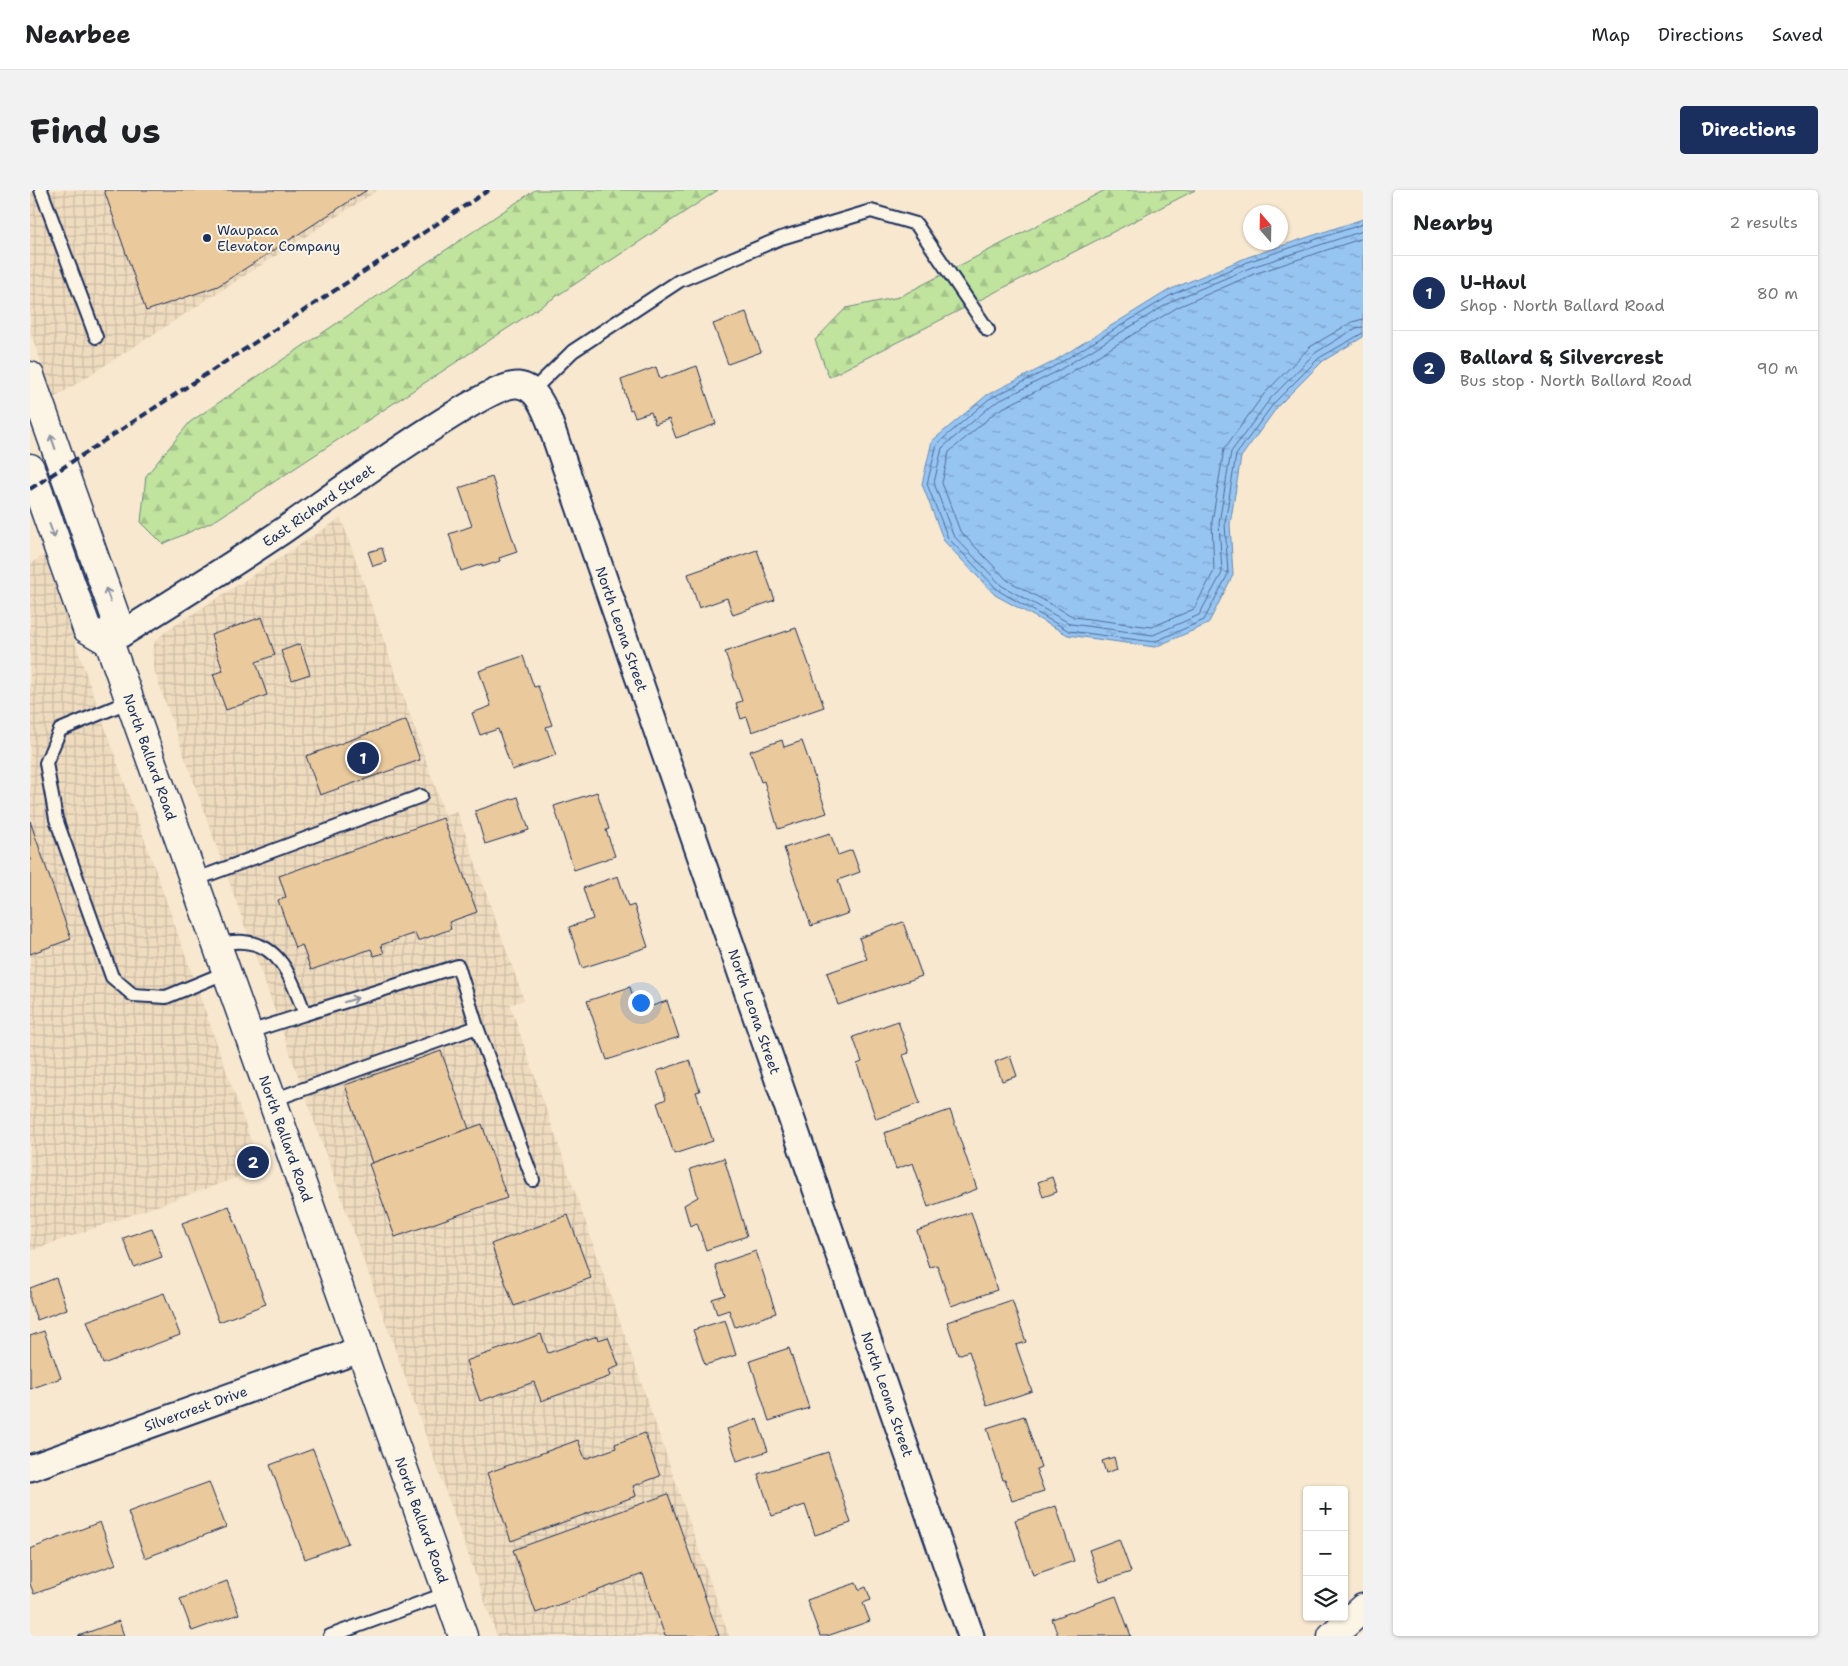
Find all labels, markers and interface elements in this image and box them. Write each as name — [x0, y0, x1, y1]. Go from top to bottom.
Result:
text: Nearbee — [25, 19, 131, 51]
text: Map — [1592, 23, 1630, 47]
text: Directions — [1658, 23, 1744, 47]
text: Saved — [1772, 23, 1823, 47]
button: Directions — [1680, 106, 1818, 154]
text: Find us — [30, 107, 161, 154]
north arrow — [1243, 205, 1288, 250]
text: Nearby — [1413, 209, 1493, 237]
text: 2 results — [1729, 212, 1798, 233]
place label: Waupaca Elevator Company — [217, 221, 340, 255]
marker: Waupaca Elevator Company — [201, 232, 213, 244]
text: U-Haul — [1460, 270, 1527, 295]
text: 1 — [1425, 283, 1433, 304]
text: 80 m — [1757, 283, 1798, 304]
text: Shop · North Ballard Road — [1460, 295, 1665, 316]
text: Ballard & Silvercrest — [1460, 345, 1664, 370]
text: 2 — [1423, 358, 1435, 379]
text: 90 m — [1757, 358, 1798, 379]
text: Bus stop · North Ballard Road — [1460, 370, 1692, 391]
one-way arrow — [48, 435, 57, 451]
street label: East Richard Street — [259, 460, 378, 551]
one-way arrow — [48, 523, 58, 539]
street label: North Leona Street — [592, 564, 652, 694]
one-way arrow — [103, 588, 112, 604]
street label: North Ballard Road — [119, 691, 181, 823]
pin: 1 — [347, 739, 379, 777]
street label: North Leona Street — [724, 947, 784, 1077]
your location — [628, 990, 654, 1016]
one-way arrow — [343, 995, 359, 1005]
street label: North Ballard Road — [255, 1073, 317, 1204]
pin: 2 — [237, 1143, 269, 1181]
street label: North Leona Street — [857, 1329, 917, 1459]
street label: Silvercrest Drive — [141, 1382, 250, 1435]
street label: North Ballard Road — [391, 1454, 453, 1586]
map controls — [1303, 1486, 1348, 1621]
button: + — [1303, 1486, 1348, 1531]
button: − — [1303, 1531, 1348, 1576]
button: layers — [1303, 1576, 1348, 1621]

